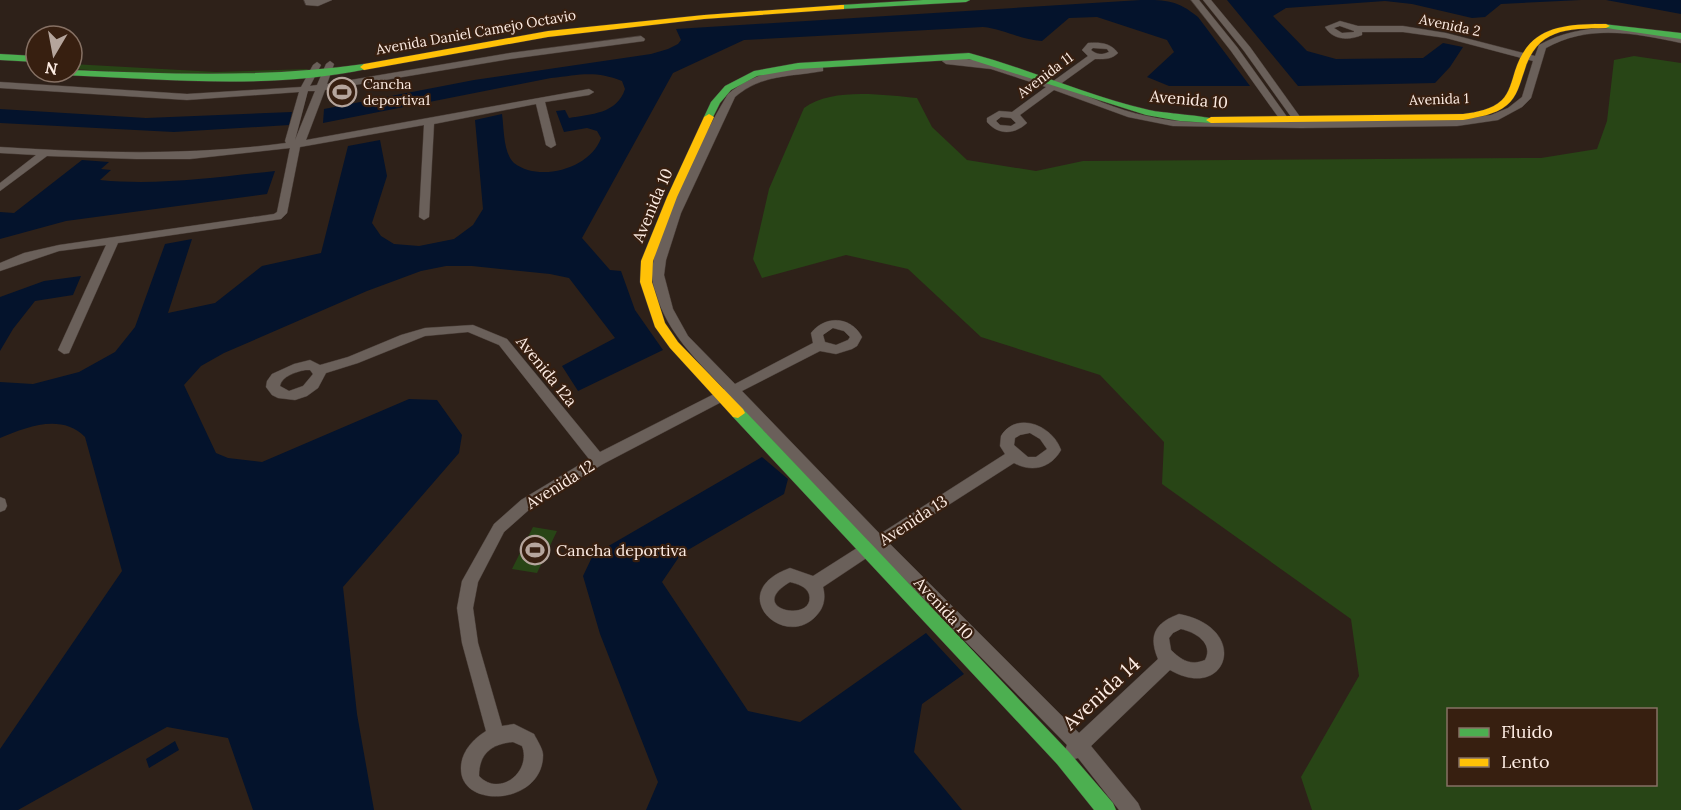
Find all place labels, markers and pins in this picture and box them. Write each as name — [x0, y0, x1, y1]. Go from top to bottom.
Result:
place label: Cancha deportiva1 — [363, 75, 430, 109]
sports icon: Cancha deportiva1 — [326, 76, 358, 108]
sports icon: Cancha deportiva — [519, 534, 551, 566]
place label: Cancha deportiva — [556, 540, 687, 560]

